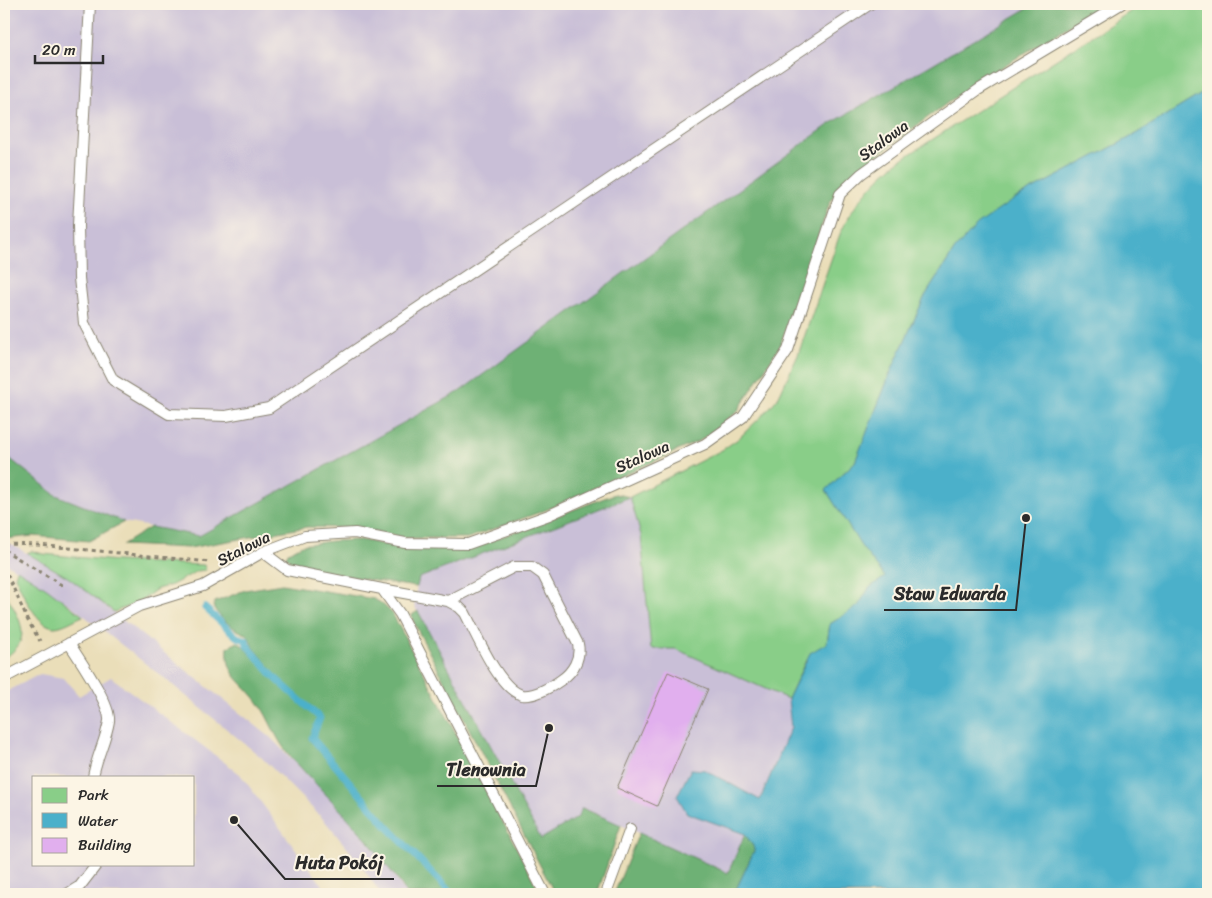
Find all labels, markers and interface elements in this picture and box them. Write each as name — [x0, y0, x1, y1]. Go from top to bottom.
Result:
scale bar — [35, 32, 102, 64]
text: 20 m — [42, 37, 76, 63]
street label: Stalowa — [852, 112, 915, 169]
street label: Stalowa — [610, 432, 674, 481]
street label: Stalowa — [211, 523, 275, 574]
callout: Staw Edwarda — [884, 577, 1016, 610]
text: Staw Edwarda — [893, 578, 1007, 610]
callout: Tlenownia — [437, 753, 536, 786]
text: Tlenownia — [446, 754, 526, 786]
legend — [32, 776, 195, 866]
text: Park — [78, 782, 109, 808]
text: Water — [78, 808, 118, 834]
text: Building — [78, 832, 132, 858]
callout: Huta Pokój — [285, 846, 394, 879]
text: Huta Pokój — [294, 847, 384, 879]

